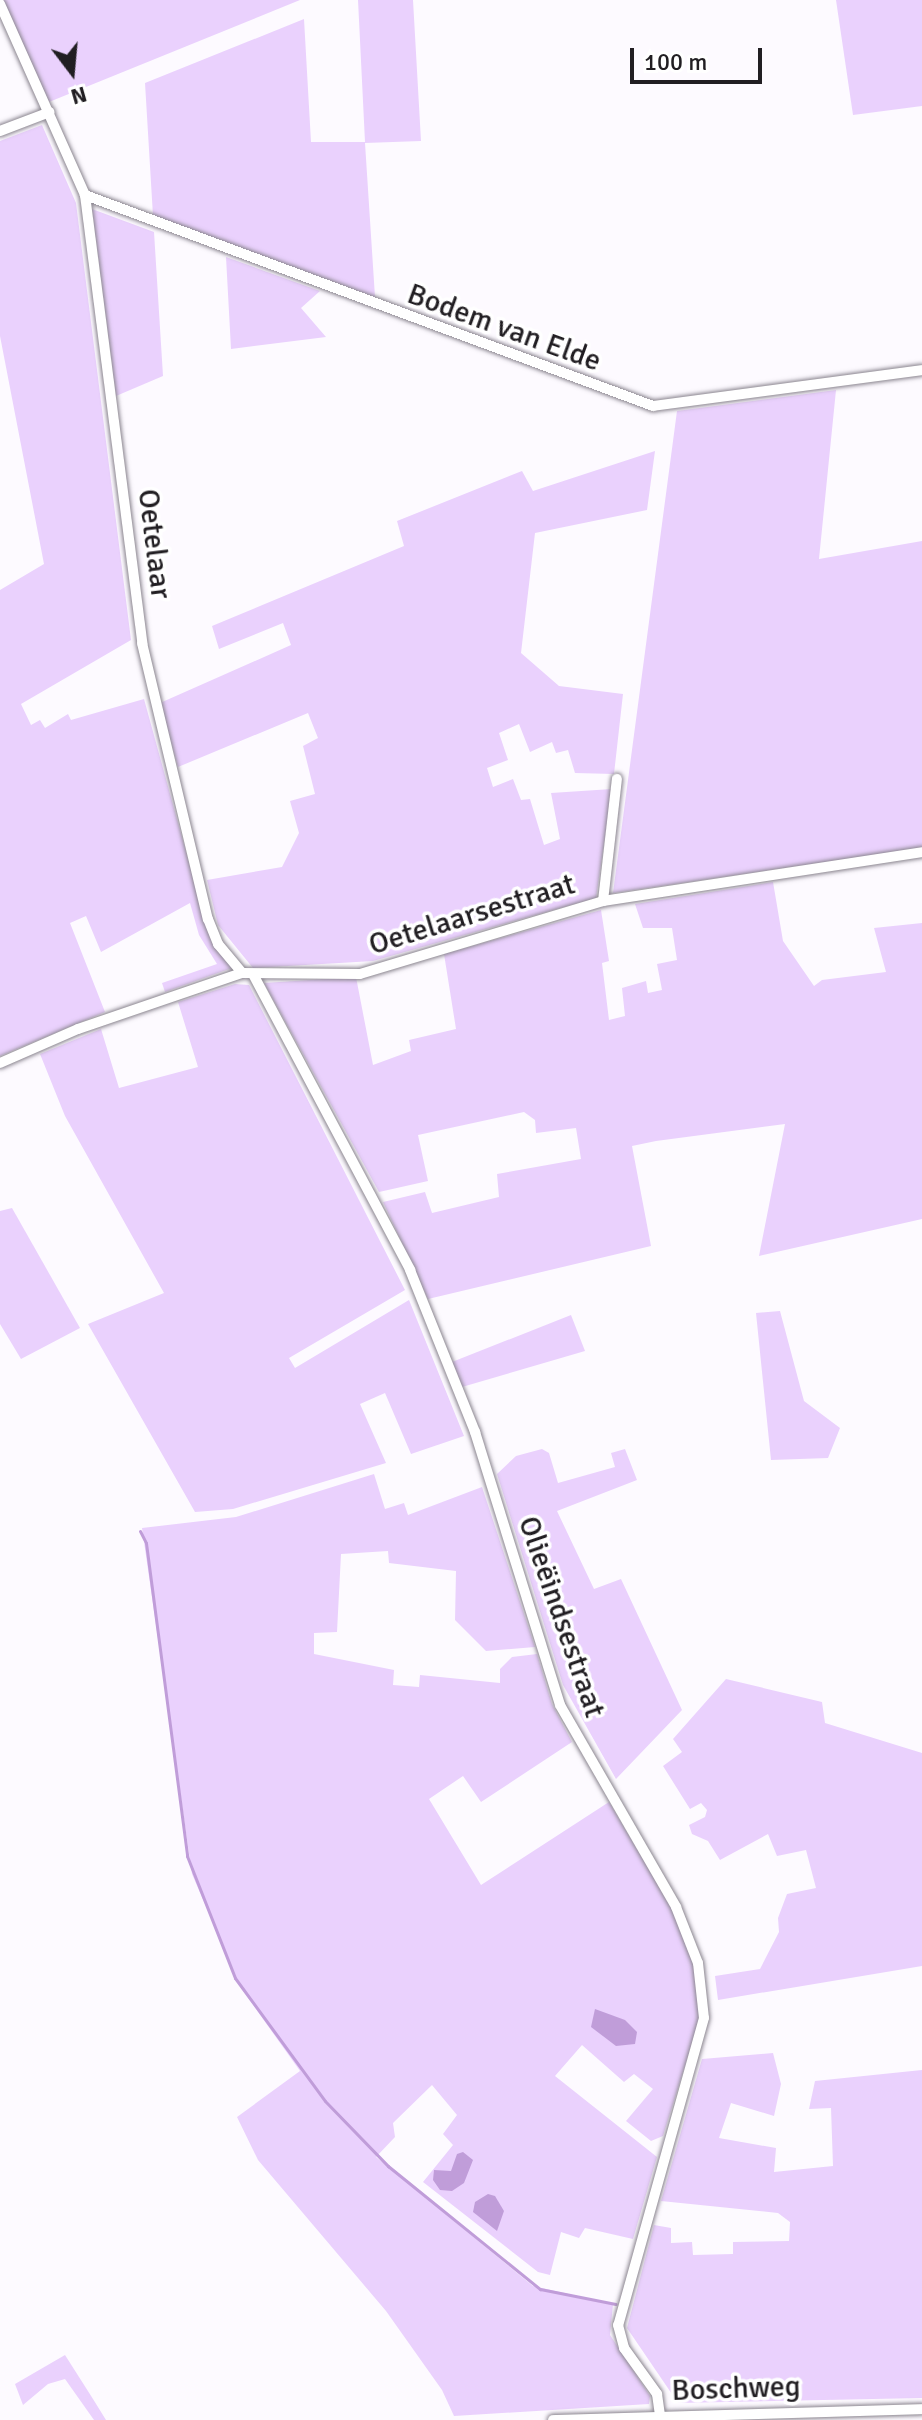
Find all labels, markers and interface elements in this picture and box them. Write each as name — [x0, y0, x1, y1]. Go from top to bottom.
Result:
north arrow — [32, 32, 112, 112]
scale bar — [634, 32, 766, 82]
text: 100 m — [644, 47, 707, 77]
text: N — [68, 80, 90, 111]
street label: Bodem van Elde — [402, 276, 606, 380]
street label: Oetelaar — [129, 487, 179, 601]
street label: Oetelaarsestraat — [365, 867, 579, 963]
street label: Olieëindsestraat — [510, 1512, 612, 1722]
street label: Boschweg — [671, 2369, 801, 2409]

